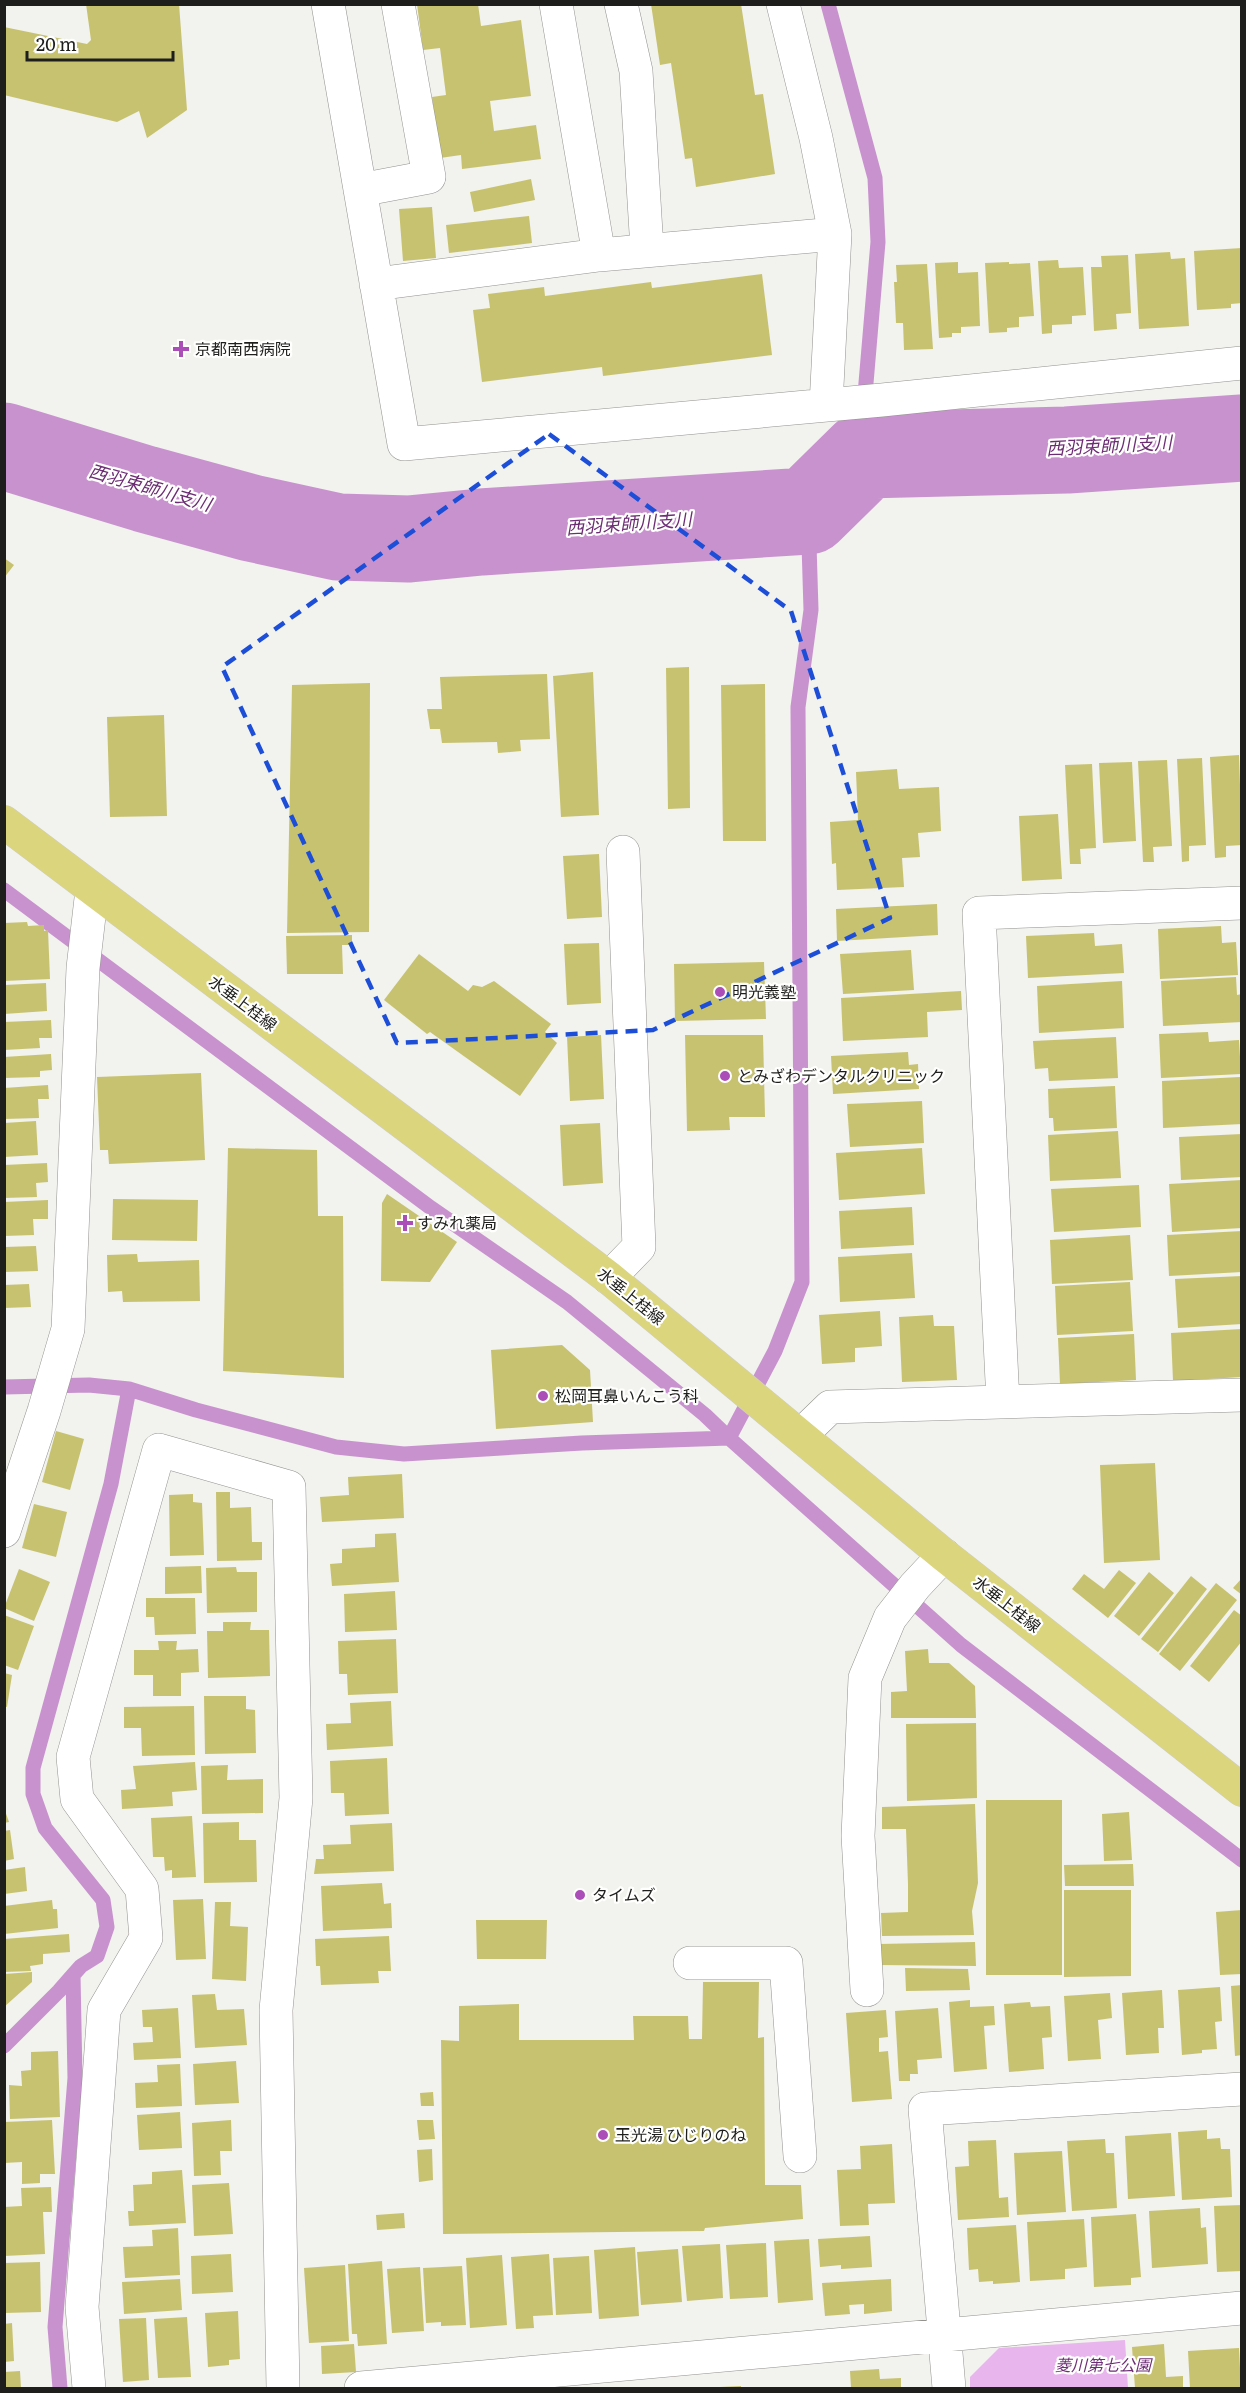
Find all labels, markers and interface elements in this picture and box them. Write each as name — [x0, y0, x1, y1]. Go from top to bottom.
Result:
scale bar — [27, 24, 172, 62]
text: 20 m — [36, 30, 77, 57]
place label: 京都南西病院 — [195, 336, 291, 360]
marker: 京都南西病院 — [172, 340, 190, 358]
water label: 西羽束師川支川 — [1045, 428, 1175, 461]
water label: 西羽束師川支川 — [86, 456, 217, 517]
water label: 西羽束師川支川 — [565, 505, 695, 540]
street label: 水垂上桂線 — [204, 969, 283, 1036]
place label: 明光義塾 — [732, 979, 796, 1003]
marker: 明光義塾 — [713, 985, 727, 999]
place label: とみざわデンタルクリニック — [737, 1063, 945, 1087]
marker: とみざわデンタルクリニック — [718, 1069, 732, 1083]
place label: すみれ薬局 — [417, 1210, 497, 1234]
marker: すみれ薬局 — [398, 1216, 412, 1230]
street label: 水垂上桂線 — [593, 1261, 670, 1330]
place label: 松岡耳鼻いんこう科 — [555, 1383, 699, 1407]
marker: 松岡耳鼻いんこう科 — [536, 1389, 550, 1403]
street label: 水垂上桂線 — [969, 1569, 1047, 1637]
place label: タイムズ — [592, 1882, 656, 1906]
marker: タイムズ — [573, 1888, 587, 1902]
place label: 玉光湯 ひじりのね — [615, 2122, 746, 2146]
marker: 玉光湯 ひじりのね — [596, 2128, 610, 2142]
park label: 菱川第七公園 — [1055, 2352, 1153, 2376]

